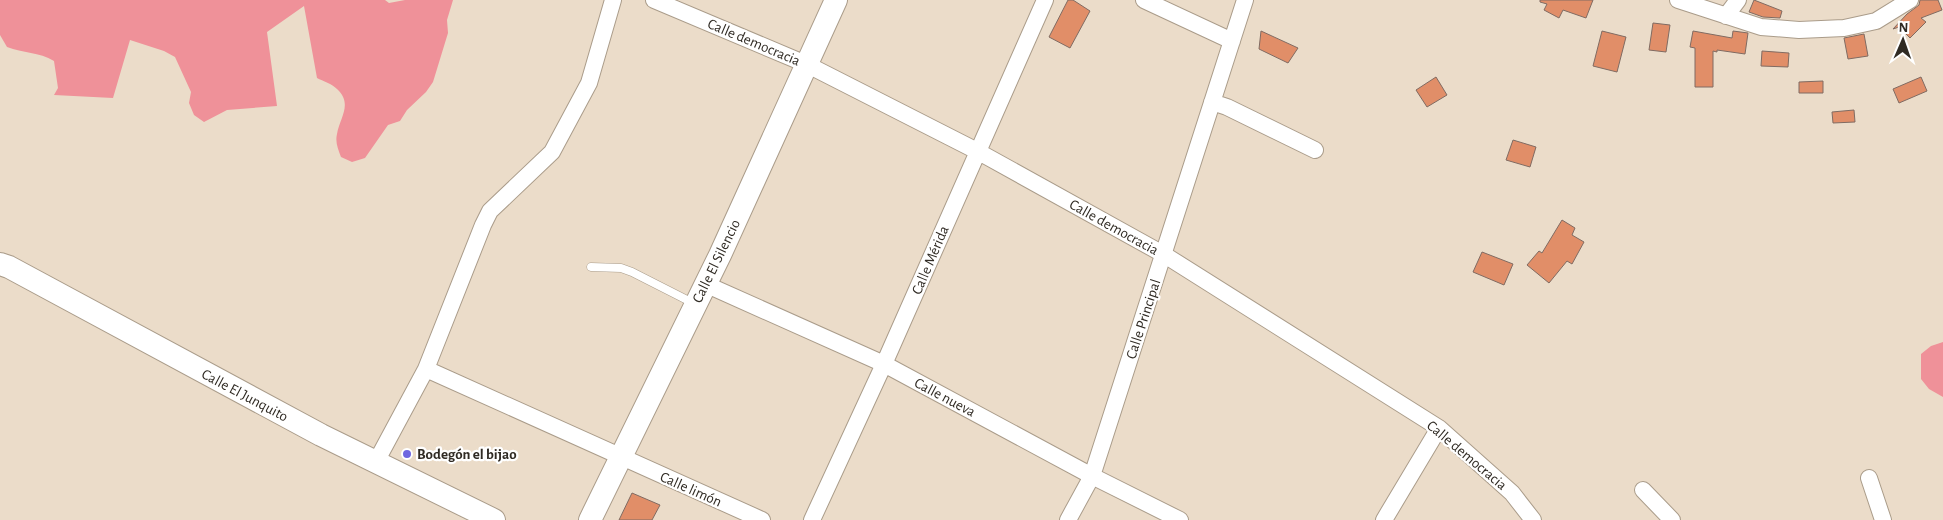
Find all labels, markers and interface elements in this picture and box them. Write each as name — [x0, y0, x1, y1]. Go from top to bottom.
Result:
north arrow — [1878, 15, 1928, 65]
street label: Calle democracia — [705, 16, 802, 69]
text: N — [1898, 21, 1909, 35]
street label: Calle democracia — [1067, 197, 1161, 258]
street label: Calle El Silencio — [690, 217, 743, 305]
street label: Calle Mérida — [909, 224, 952, 297]
street label: Calle Principal — [1124, 277, 1163, 361]
street label: Calle El Junquito — [199, 366, 290, 424]
street label: Calle nueva — [912, 375, 978, 420]
street label: Calle democracia — [1424, 418, 1510, 493]
place label: Bodegón el bijao — [417, 447, 517, 462]
marker: Bodegón el bijao — [401, 448, 413, 460]
street label: Calle limón — [658, 469, 724, 510]

